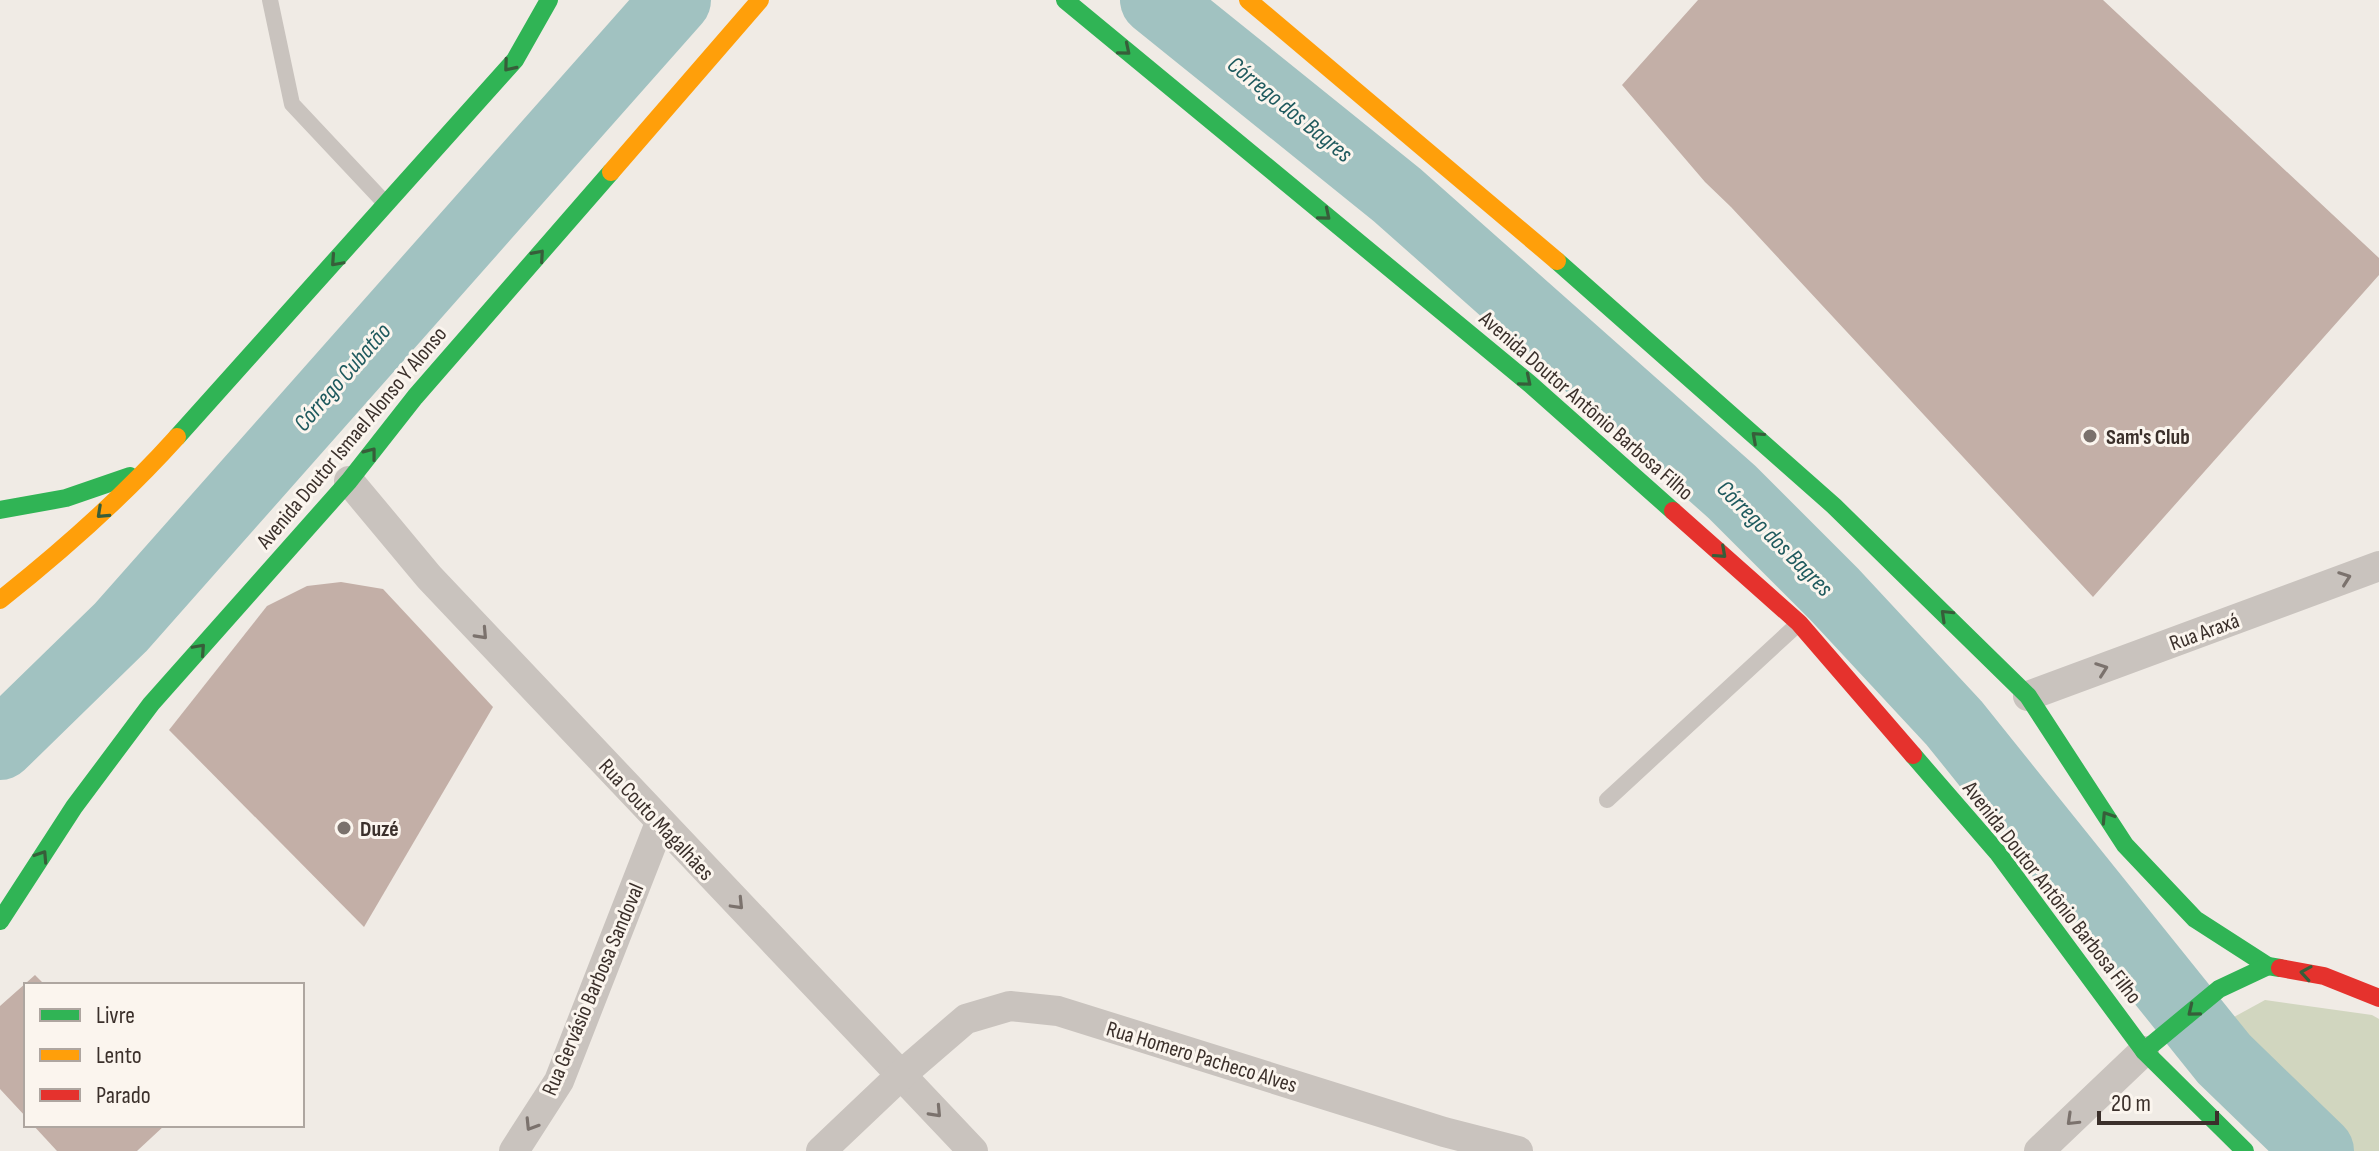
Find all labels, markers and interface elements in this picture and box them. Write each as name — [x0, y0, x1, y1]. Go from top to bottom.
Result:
one-way arrow — [1116, 40, 1131, 54]
water label: Córrego dos Bagres — [1221, 50, 1359, 169]
one-way arrow — [504, 57, 518, 72]
one-way arrow — [1316, 205, 1331, 220]
one-way arrow — [529, 249, 543, 264]
one-way arrow — [331, 251, 345, 266]
street label: Avenida Doutor Antônio Barbosa Filho — [1473, 305, 1699, 506]
water label: Córrego Cubatão — [288, 317, 397, 437]
street label: Avenida Doutor Ismael Alonso Y Alonso — [251, 321, 453, 555]
one-way arrow — [1516, 371, 1531, 386]
place label: Sam's Club — [2106, 424, 2190, 451]
marker: Sam's Club — [2081, 427, 2099, 445]
one-way arrow — [1751, 433, 1766, 447]
one-way arrow — [361, 448, 376, 462]
water label: Córrego dos Bagres — [1710, 474, 1839, 603]
one-way arrow — [97, 503, 111, 518]
one-way arrow — [1711, 544, 1726, 558]
one-way arrow — [2338, 572, 2352, 588]
street label: Rua Araxá — [2166, 607, 2243, 657]
one-way arrow — [1941, 610, 1955, 625]
one-way arrow — [473, 625, 487, 639]
one-way arrow — [190, 644, 204, 659]
one-way arrow — [2094, 662, 2108, 679]
street label: Rua Couto Magalhães — [593, 754, 719, 887]
street label: Avenida Doutor Antônio Barbosa Filho — [1956, 776, 2147, 1010]
one-way arrow — [2102, 811, 2117, 826]
place label: Duzé — [360, 816, 399, 843]
marker: Duzé — [335, 819, 353, 837]
one-way arrow — [33, 850, 48, 864]
street label: Rua Gervásio Barbosa Sandoval — [536, 879, 650, 1100]
one-way arrow — [728, 895, 743, 909]
one-way arrow — [2299, 965, 2312, 982]
legend — [24, 983, 304, 1127]
text: Livre — [96, 1001, 135, 1030]
one-way arrow — [2187, 1001, 2202, 1016]
street label: Rua Homero Pacheco Alves — [1103, 1016, 1300, 1099]
text: Lento — [96, 1041, 142, 1070]
scale bar — [2099, 1075, 2217, 1125]
text: Parado — [96, 1081, 151, 1110]
text: 20 m — [2111, 1089, 2151, 1118]
one-way arrow — [927, 1103, 941, 1118]
one-way arrow — [2066, 1111, 2081, 1125]
one-way arrow — [525, 1117, 540, 1131]

